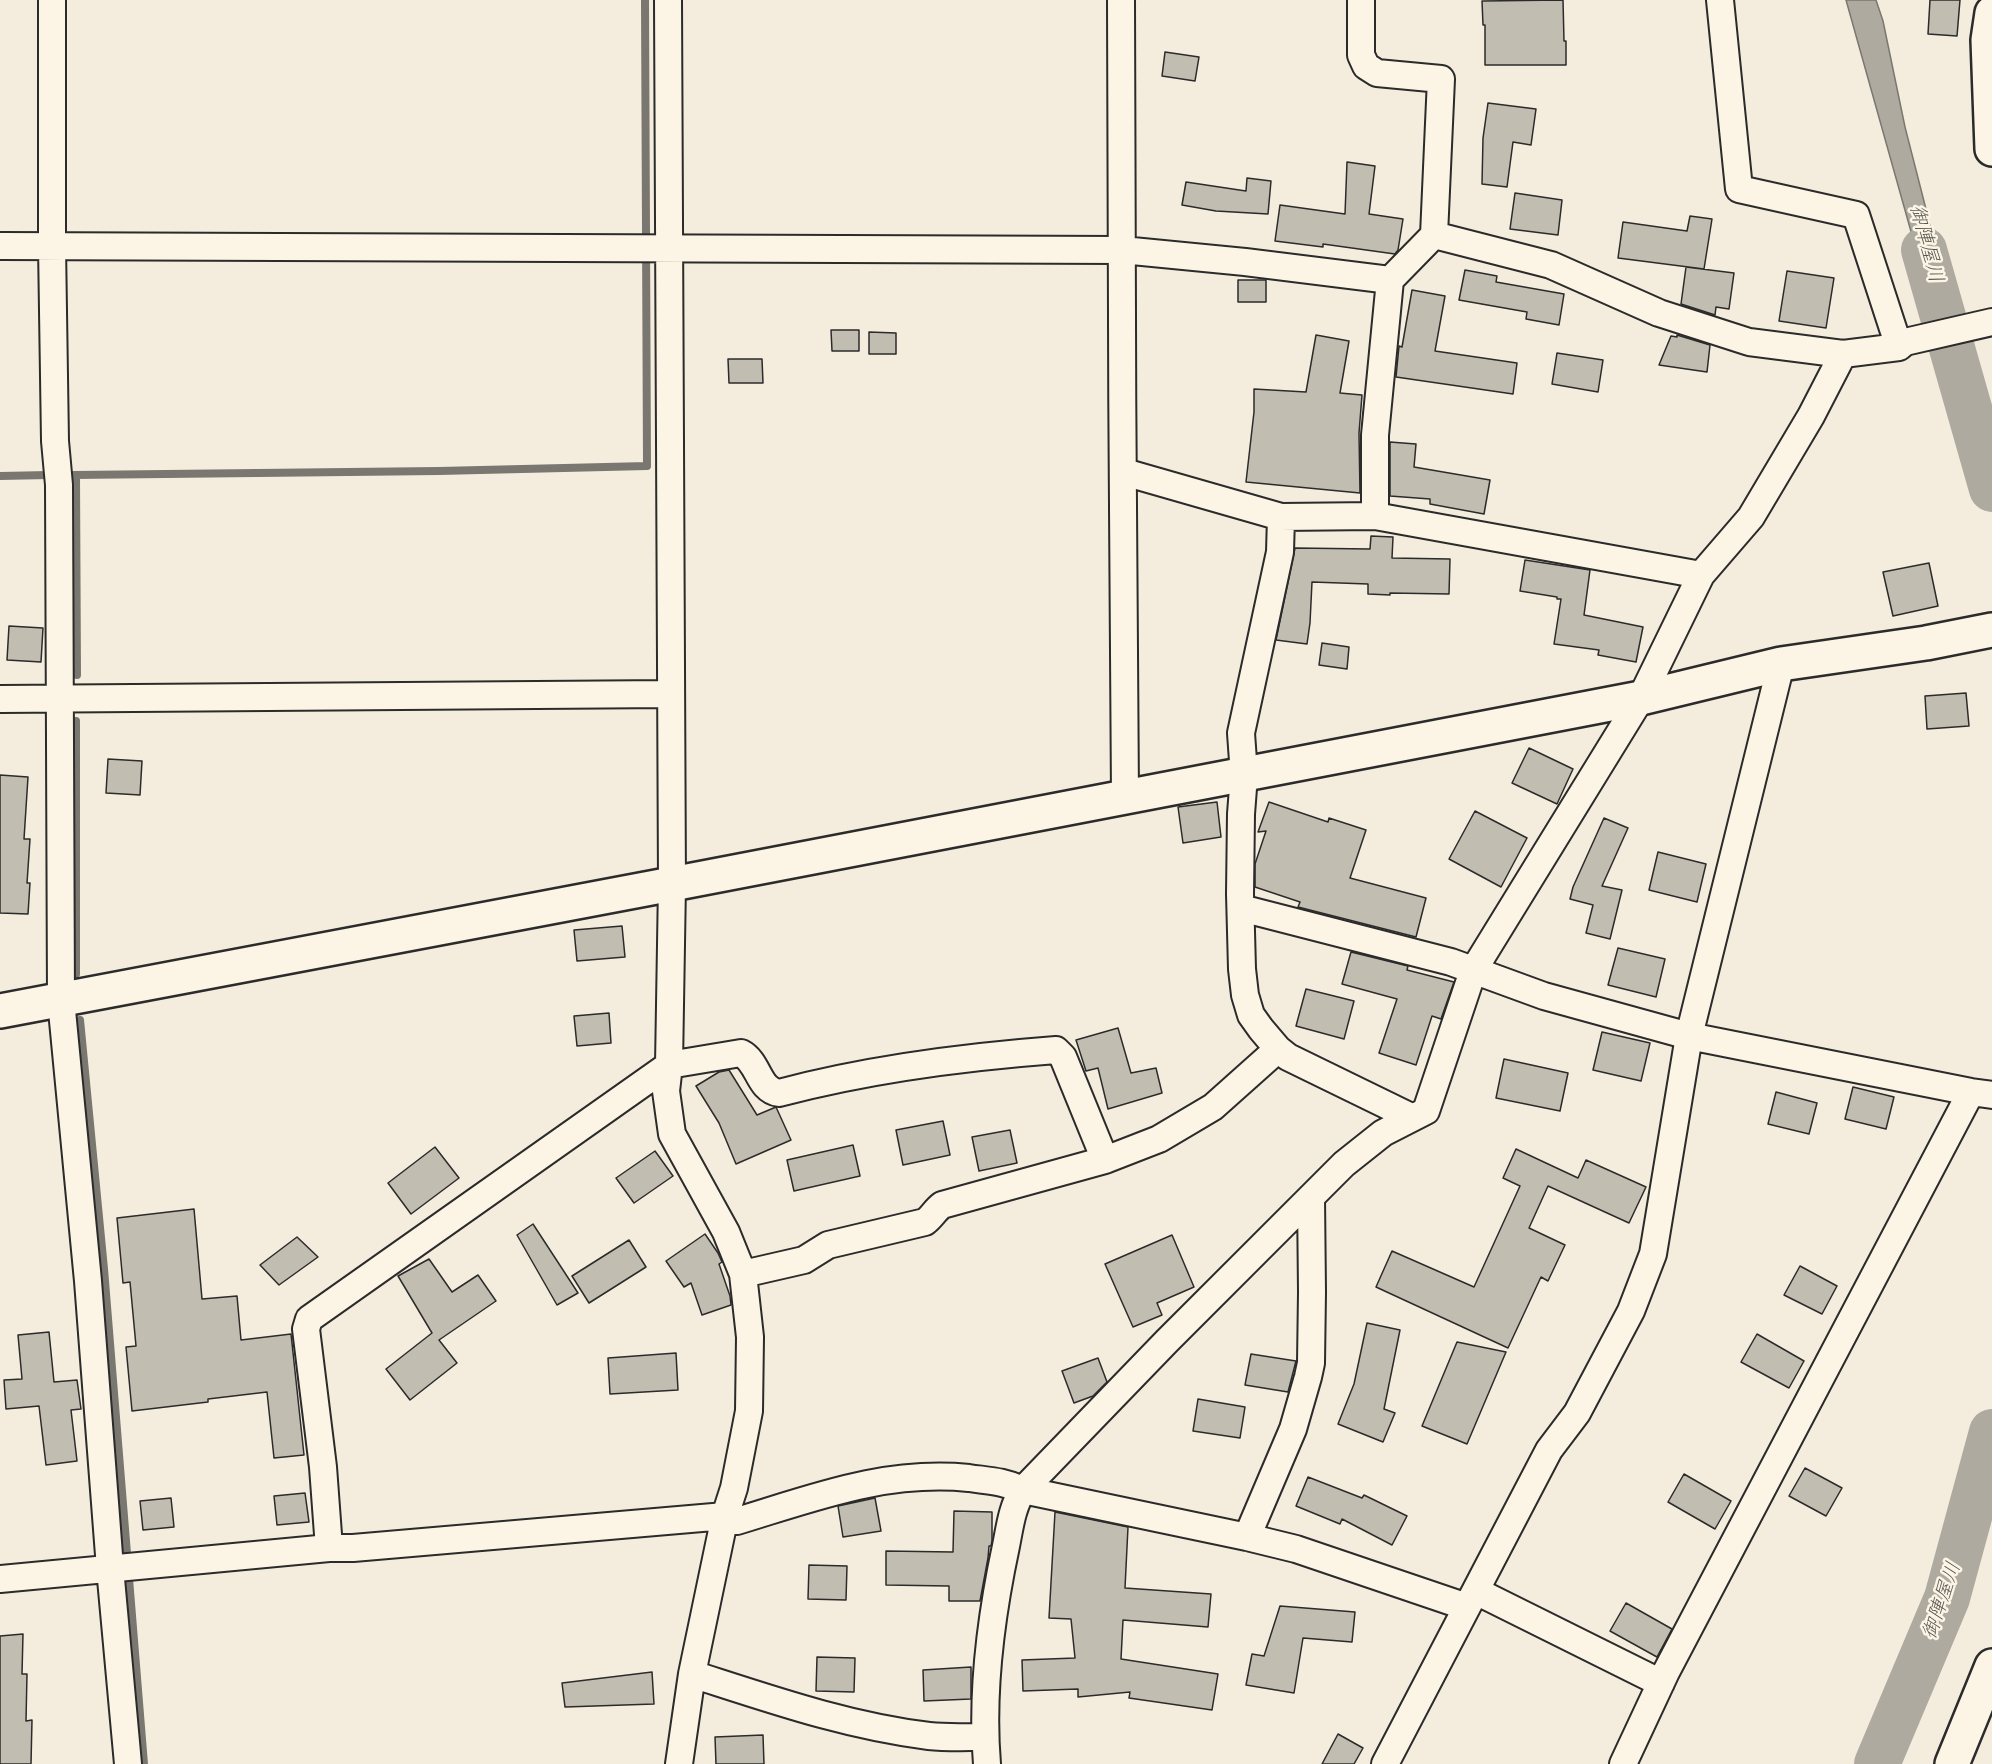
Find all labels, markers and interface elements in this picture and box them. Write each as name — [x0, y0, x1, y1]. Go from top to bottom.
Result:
water label: 御陣屋川 — [1903, 202, 1947, 286]
water label: 御陣屋川 — [1919, 1559, 1967, 1643]

